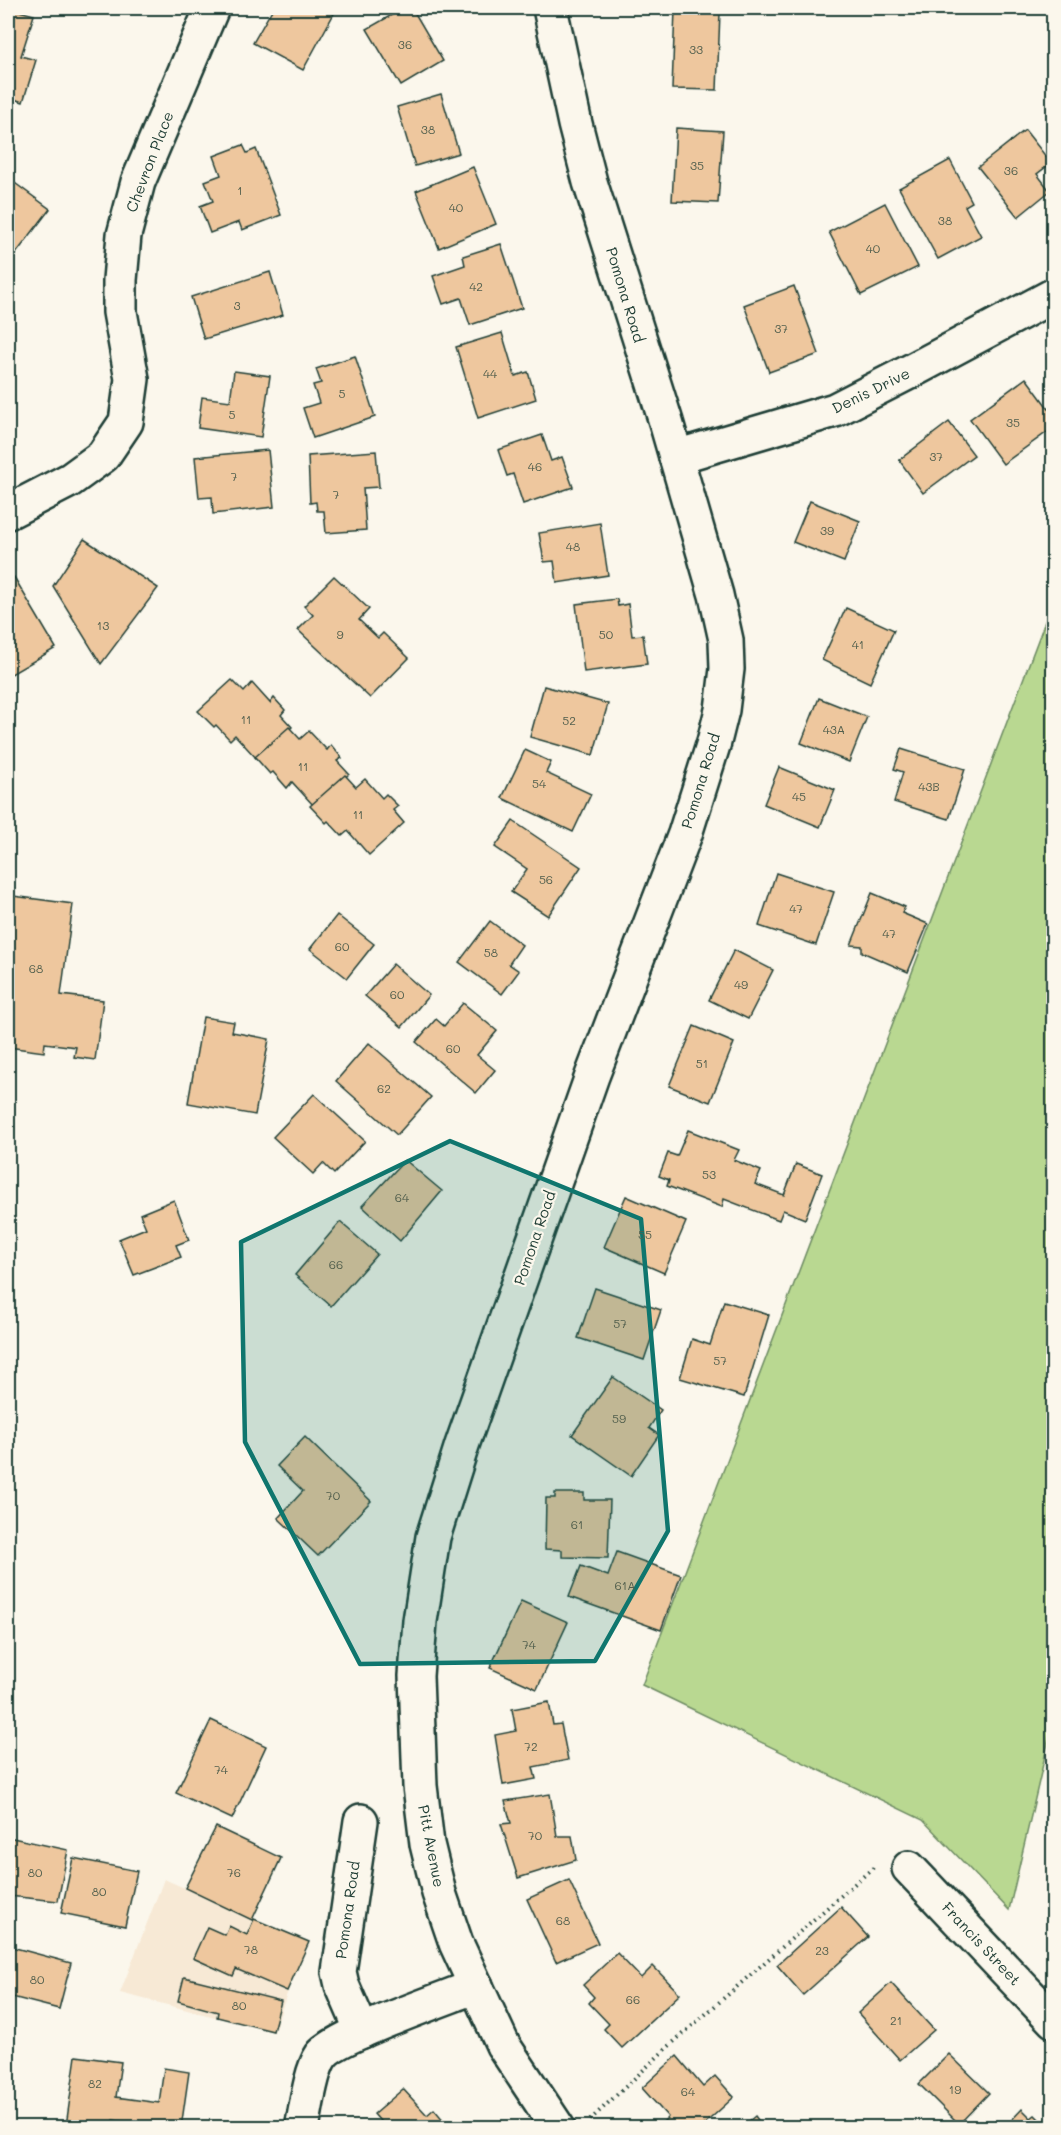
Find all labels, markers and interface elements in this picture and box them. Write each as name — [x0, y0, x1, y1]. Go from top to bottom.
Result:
house number: 36 — [398, 36, 412, 52]
house number: 33 — [689, 41, 703, 57]
street label: Chevron Place — [121, 108, 177, 215]
house number: 38 — [421, 121, 435, 137]
house number: 35 — [690, 157, 704, 173]
house number: 36 — [1004, 162, 1018, 178]
house number: 1 — [237, 182, 243, 198]
house number: 40 — [449, 199, 464, 215]
house number: 38 — [938, 212, 952, 228]
house number: 40 — [866, 240, 881, 256]
street label: Pomona Road — [602, 245, 650, 345]
house number: 42 — [469, 278, 483, 294]
house number: 3 — [233, 297, 241, 313]
house number: 37 — [774, 320, 788, 336]
street label: Denis Drive — [828, 363, 913, 418]
house number: 44 — [483, 365, 497, 381]
house number: 5 — [339, 385, 346, 401]
house number: 5 — [229, 406, 236, 422]
house number: 35 — [1006, 414, 1020, 430]
house number: 37 — [929, 448, 943, 464]
house number: 46 — [528, 458, 542, 474]
house number: 7 — [231, 468, 238, 484]
house number: 7 — [333, 486, 340, 502]
house number: 39 — [820, 522, 834, 538]
house number: 48 — [566, 538, 580, 554]
house number: 13 — [97, 617, 109, 633]
house number: 9 — [336, 626, 344, 642]
house number: 50 — [599, 626, 614, 642]
house number: 41 — [852, 636, 864, 652]
house number: 11 — [241, 711, 251, 727]
house number: 52 — [562, 712, 576, 728]
house number: 43A — [823, 721, 845, 737]
street label: Pomona Road — [676, 731, 724, 831]
house number: 11 — [298, 758, 308, 774]
house number: 54 — [532, 775, 546, 791]
house number: 43B — [918, 778, 940, 794]
house number: 45 — [792, 788, 806, 804]
house number: 11 — [353, 806, 363, 822]
house number: 56 — [539, 871, 553, 887]
house number: 47 — [789, 900, 803, 916]
house number: 47 — [882, 925, 896, 941]
house number: 60 — [335, 938, 350, 954]
house number: 58 — [484, 944, 498, 960]
house number: 68 — [29, 960, 43, 976]
house number: 49 — [734, 976, 748, 992]
house number: 60 — [390, 986, 405, 1002]
house number: 60 — [446, 1040, 461, 1056]
house number: 51 — [696, 1055, 708, 1071]
house number: 62 — [377, 1080, 391, 1096]
house number: 53 — [702, 1166, 716, 1182]
street label: Pomona Road — [509, 1188, 560, 1288]
house number: 64 — [395, 1189, 409, 1205]
house number: 55 — [638, 1226, 652, 1242]
house number: 66 — [329, 1256, 343, 1272]
house number: 57 — [613, 1315, 627, 1331]
house number: 57 — [713, 1352, 727, 1368]
house number: 59 — [612, 1410, 626, 1426]
house number: 70 — [326, 1487, 341, 1503]
house number: 61 — [571, 1516, 583, 1532]
house number: 61A — [615, 1577, 635, 1593]
house number: 74 — [522, 1636, 536, 1652]
house number: 72 — [524, 1738, 538, 1754]
house number: 74 — [214, 1761, 228, 1777]
street label: Pitt Avenue — [414, 1803, 450, 1889]
house number: 70 — [528, 1827, 543, 1843]
street label: Pomona Road — [330, 1860, 364, 1960]
house number: 80 — [28, 1864, 43, 1880]
house number: 76 — [227, 1864, 241, 1880]
house number: 80 — [92, 1883, 107, 1899]
street label: Francis Street — [938, 1897, 1025, 1989]
house number: 68 — [556, 1912, 570, 1928]
house number: 78 — [244, 1941, 258, 1957]
house number: 23 — [815, 1942, 829, 1958]
house number: 80 — [30, 1971, 45, 1987]
house number: 66 — [626, 1991, 640, 2007]
house number: 80 — [232, 1997, 247, 2013]
house number: 21 — [890, 2012, 902, 2028]
house number: 82 — [88, 2075, 102, 2091]
house number: 19 — [949, 2081, 961, 2097]
house number: 64 — [681, 2083, 695, 2099]

